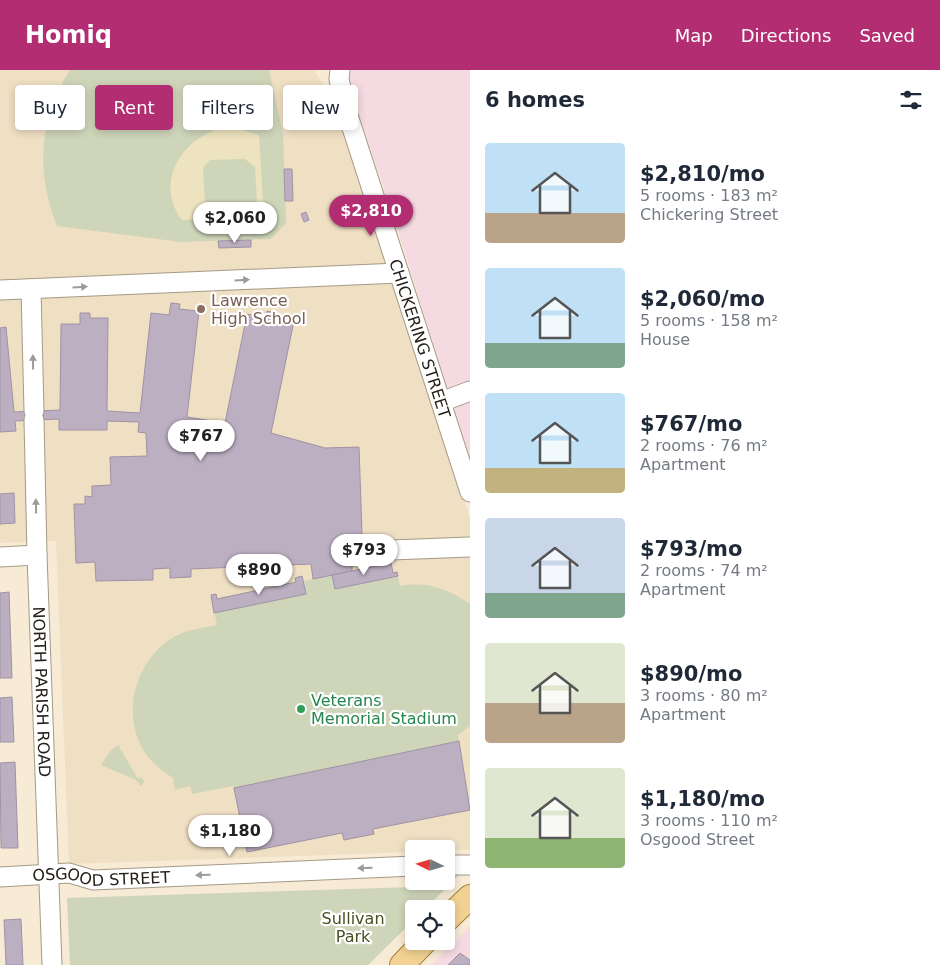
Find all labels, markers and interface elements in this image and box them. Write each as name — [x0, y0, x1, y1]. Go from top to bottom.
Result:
text: Homiq — [25, 21, 112, 49]
text: Map — [675, 25, 713, 46]
text: Directions — [741, 25, 831, 46]
text: Saved — [859, 25, 915, 46]
chip: Buy — [15, 85, 85, 130]
chip: Rent — [95, 85, 173, 130]
chip: Filters — [183, 85, 273, 130]
chip: New — [283, 85, 358, 130]
icon: filters — [897, 86, 925, 114]
text: 6 homes — [485, 88, 585, 112]
text: $2,810/mo — [640, 162, 765, 186]
icon: home — [525, 163, 585, 223]
text: 5 rooms · 183 m² — [640, 186, 778, 205]
pin: $2,810 — [330, 194, 412, 237]
text: $2,810 — [340, 201, 402, 220]
pin: $2,060 — [194, 202, 276, 244]
text: Chickering Street — [640, 205, 778, 224]
text: $2,060 — [204, 208, 266, 227]
street label: CHICKERING STREET — [386, 256, 455, 421]
one-way arrow — [235, 275, 251, 283]
one-way arrow — [72, 283, 88, 291]
text: $2,060/mo — [640, 287, 765, 311]
icon: home — [525, 288, 585, 348]
place label: Lawrence High School — [211, 291, 306, 328]
marker: Lawrence High School — [195, 303, 207, 315]
text: 5 rooms · 158 m² — [640, 311, 778, 330]
text: House — [640, 330, 690, 349]
one-way arrow — [29, 354, 37, 370]
text: $767/mo — [640, 412, 742, 436]
icon: home — [525, 413, 585, 473]
pin: $767 — [171, 420, 231, 462]
text: $767 — [179, 426, 223, 445]
text: 2 rooms · 76 m² — [640, 436, 768, 455]
text: Apartment — [640, 455, 726, 474]
one-way arrow — [32, 498, 40, 514]
pin: $793 — [334, 534, 394, 576]
text: $793/mo — [640, 537, 742, 561]
icon: home — [525, 538, 585, 598]
text: $793 — [342, 540, 386, 559]
pin: $890 — [229, 554, 289, 596]
text: $890 — [237, 560, 281, 579]
text: 2 rooms · 74 m² — [640, 561, 768, 580]
text: Apartment — [640, 580, 726, 599]
street label: NORTH PARISH ROAD — [29, 606, 55, 778]
text: $890/mo — [640, 662, 742, 686]
icon: home — [525, 663, 585, 723]
text: 3 rooms · 80 m² — [640, 686, 768, 705]
place label: Veterans Memorial Stadium — [311, 691, 457, 728]
marker: Veterans Memorial Stadium — [295, 703, 307, 715]
text: Apartment — [640, 705, 726, 724]
text: $1,180/mo — [640, 787, 765, 811]
icon: home — [525, 788, 585, 848]
text: 3 rooms · 110 m² — [640, 811, 778, 830]
pin: $1,180 — [189, 814, 271, 857]
text: $1,180 — [199, 821, 261, 840]
text: Osgood Street — [640, 830, 755, 849]
north arrow — [405, 840, 455, 890]
map controls — [405, 840, 455, 950]
street label: OSGOOD STREET — [32, 863, 171, 890]
one-way arrow — [357, 865, 373, 873]
one-way arrow — [194, 872, 210, 880]
button: locate — [405, 900, 455, 950]
park label: Sullivan Park — [321, 909, 385, 946]

